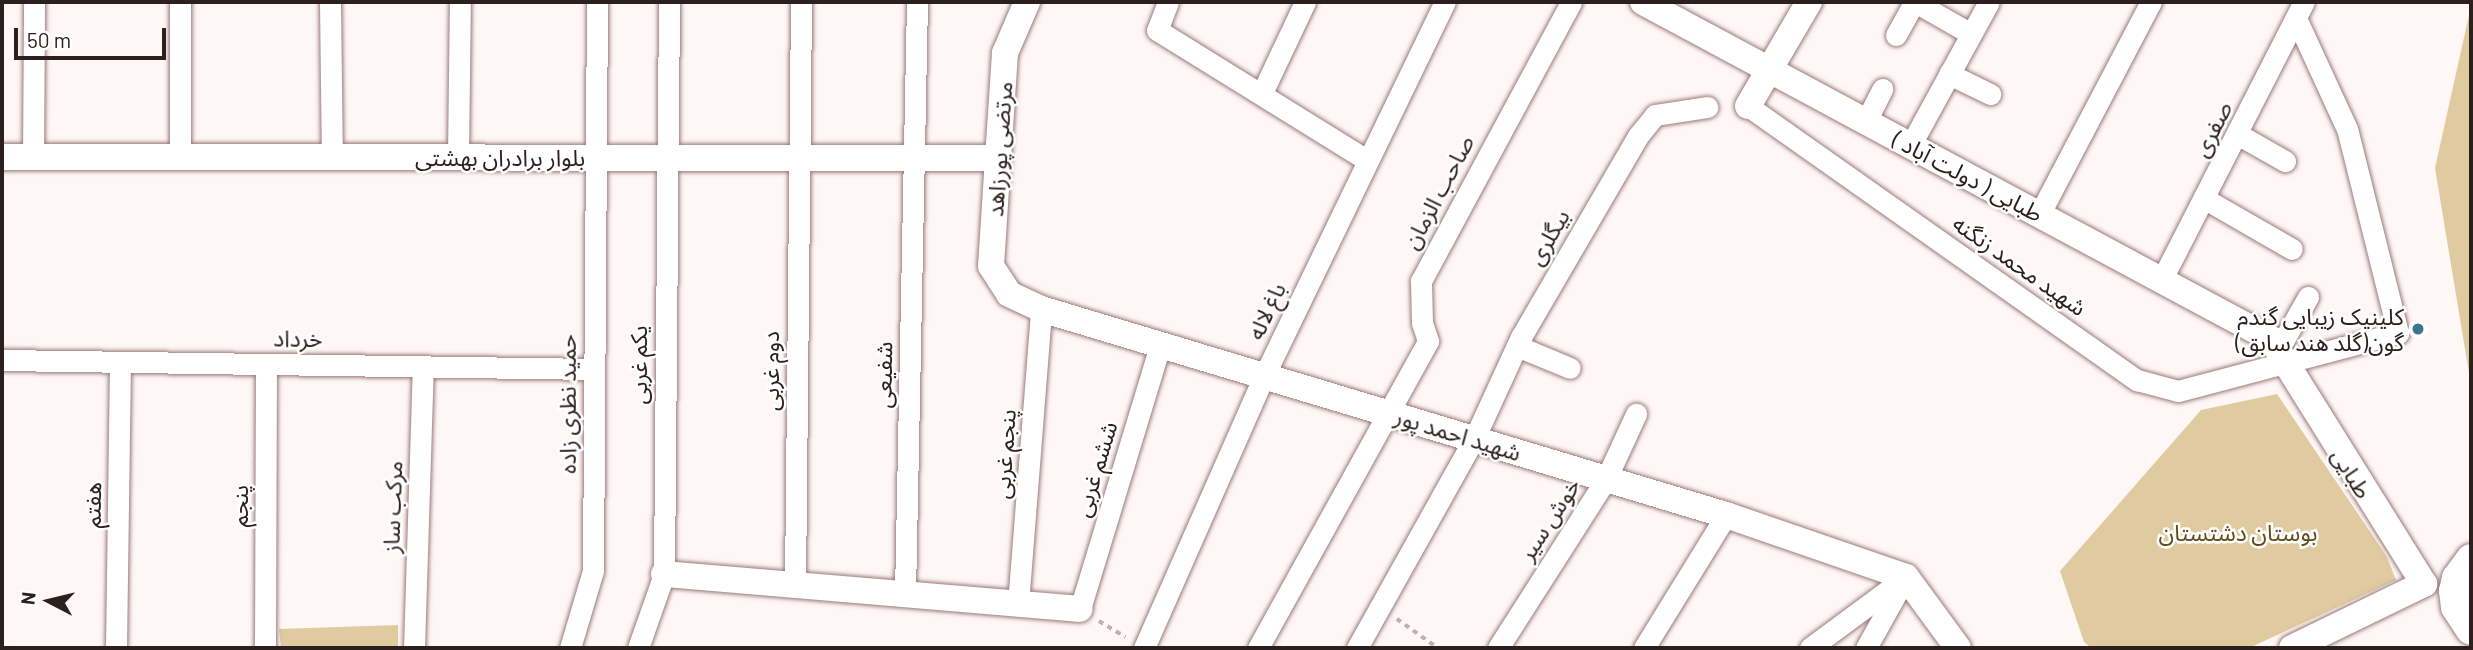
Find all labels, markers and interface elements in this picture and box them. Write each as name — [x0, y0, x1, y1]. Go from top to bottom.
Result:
scale bar — [18, 14, 170, 58]
text: 50 m — [27, 27, 71, 52]
street label: مرتضی پورزاهد — [981, 80, 1017, 218]
street label: صفری — [2186, 97, 2238, 161]
street label: طبایی ( دولت آباد ) — [1888, 125, 2048, 227]
street label: صاحب الزمان — [1396, 130, 1480, 254]
street label: بلوار برادران بهشتی — [415, 143, 585, 171]
street label: بیگلری — [1521, 204, 1575, 270]
street label: شهید محمد زنگنه — [1948, 209, 2092, 321]
street label: باغ لاله — [1241, 278, 1291, 344]
place label: کلینیک زیبایی گندم گون(گلد هند سابق) — [2235, 302, 2404, 356]
marker: کلینیک زیبایی گندم گون(گلد هند سابق) — [2410, 321, 2426, 337]
street label: خرداد — [273, 324, 323, 352]
street label: یکم غربی — [624, 325, 652, 405]
street label: دوم غربی — [756, 331, 784, 411]
street label: حمید نظری زاده — [553, 334, 581, 474]
street label: شفیعی — [869, 341, 897, 409]
street label: شهید احمد پور — [1392, 402, 1524, 466]
street label: پنجم غربی — [987, 408, 1021, 500]
street label: ششم غربی — [1067, 418, 1123, 520]
street label: طبایی — [2326, 443, 2378, 503]
street label: مرکب ساز — [377, 460, 407, 554]
street label: خوش سیر — [1512, 473, 1586, 565]
street label: هفتم — [78, 482, 106, 528]
street label: پنجم — [225, 485, 253, 527]
park label: بوستان دشتستان — [2159, 518, 2317, 546]
north arrow — [14, 566, 84, 636]
text: N — [15, 591, 40, 606]

